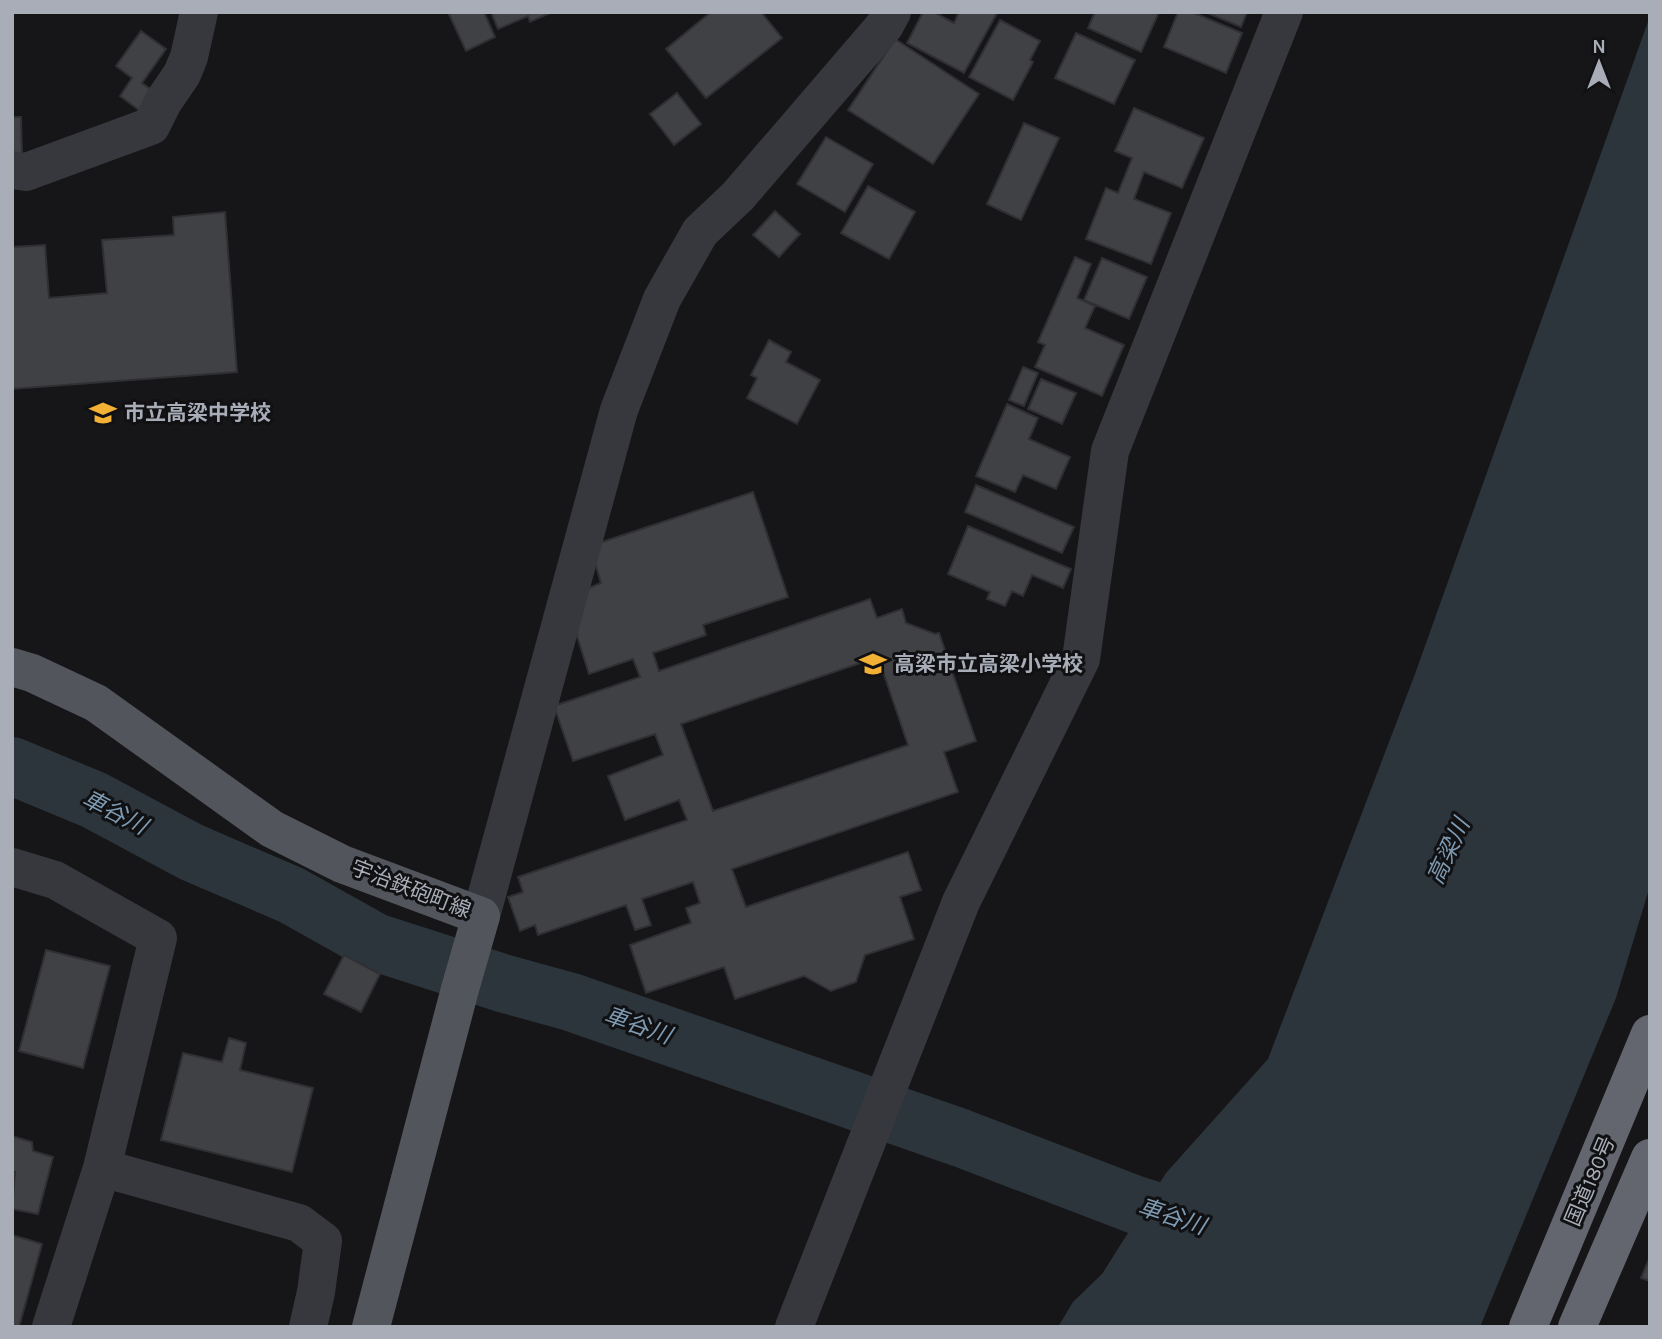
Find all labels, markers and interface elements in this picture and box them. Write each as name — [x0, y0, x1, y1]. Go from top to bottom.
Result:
north arrow — [1564, 28, 1634, 98]
text: N — [1592, 36, 1606, 58]
school or university icon: 市立高梁中学校 — [88, 398, 118, 428]
place label: 市立高梁中学校 — [124, 401, 271, 425]
school or university icon: 高梁市立高梁小学校 — [858, 649, 888, 679]
place label: 高梁市立高梁小学校 — [894, 652, 1083, 676]
water label: 車谷川 — [78, 785, 154, 841]
water label: 高梁川 — [1422, 812, 1477, 888]
street label: 宇治鉄砲町線 — [348, 855, 474, 923]
water label: 車谷川 — [601, 1001, 678, 1050]
street label: 国道180号 — [1560, 1132, 1620, 1230]
water label: 車谷川 — [1135, 1193, 1212, 1241]

